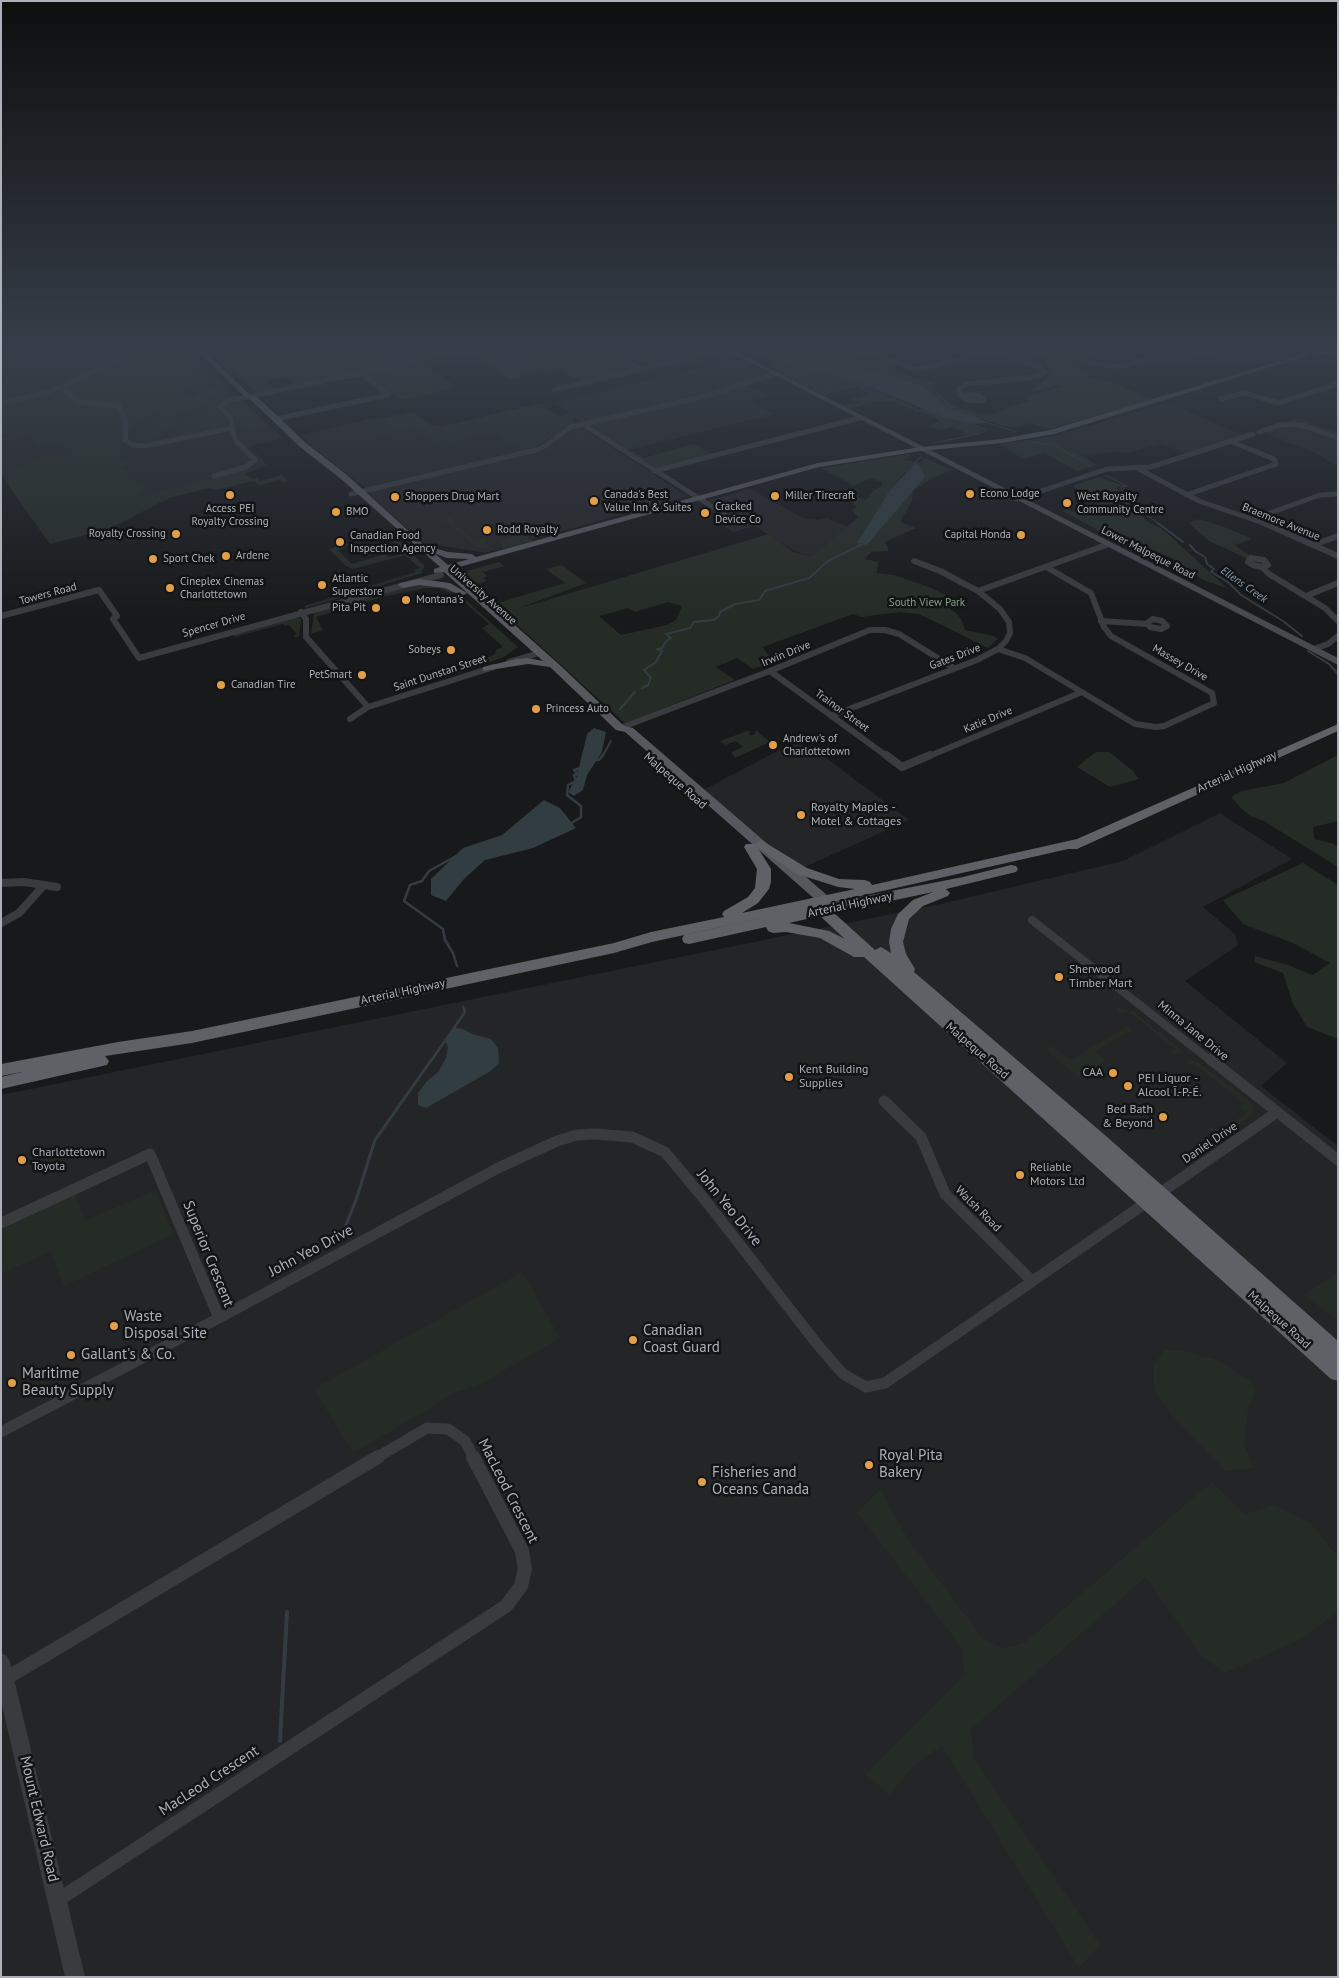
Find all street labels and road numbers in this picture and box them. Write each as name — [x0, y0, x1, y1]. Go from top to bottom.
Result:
street label: Braemore Avenue — [1240, 500, 1322, 544]
street label: Lower Malpeque Road — [1099, 524, 1197, 582]
street label: University Avenue — [447, 562, 519, 628]
street label: Towers Road — [18, 580, 78, 608]
street label: Spencer Drive — [181, 610, 247, 640]
street label: Irwin Drive — [760, 638, 812, 670]
street label: Gates Drive — [928, 641, 982, 673]
street label: Massey Drive — [1150, 642, 1210, 684]
street label: Saint Dunstan Street — [392, 652, 488, 694]
street label: Trainor Street — [812, 687, 872, 735]
street label: Katie Drive — [962, 704, 1014, 736]
street label: Arterial Highway — [1195, 748, 1279, 796]
street label: Malpeque Road — [640, 750, 710, 812]
street label: Arterial Highway — [806, 889, 894, 921]
street label: Arterial Highway — [359, 976, 447, 1008]
street label: Minna Jane Drive — [1155, 998, 1231, 1064]
street label: Malpeque Road — [942, 1020, 1012, 1082]
street label: Daniel Drive — [1180, 1119, 1240, 1167]
street label: John Yeo Drive — [693, 1166, 765, 1250]
street label: Walsh Road — [952, 1183, 1004, 1235]
street label: Superior Crescent — [179, 1198, 237, 1310]
street label: John Yeo Drive — [266, 1221, 356, 1281]
street label: Malpeque Road — [1245, 1288, 1313, 1352]
street label: MacLeod Crescent — [474, 1436, 542, 1546]
street label: MacLeod Crescent — [156, 1742, 262, 1820]
street label: Mount Edward Road — [16, 1754, 62, 1884]

